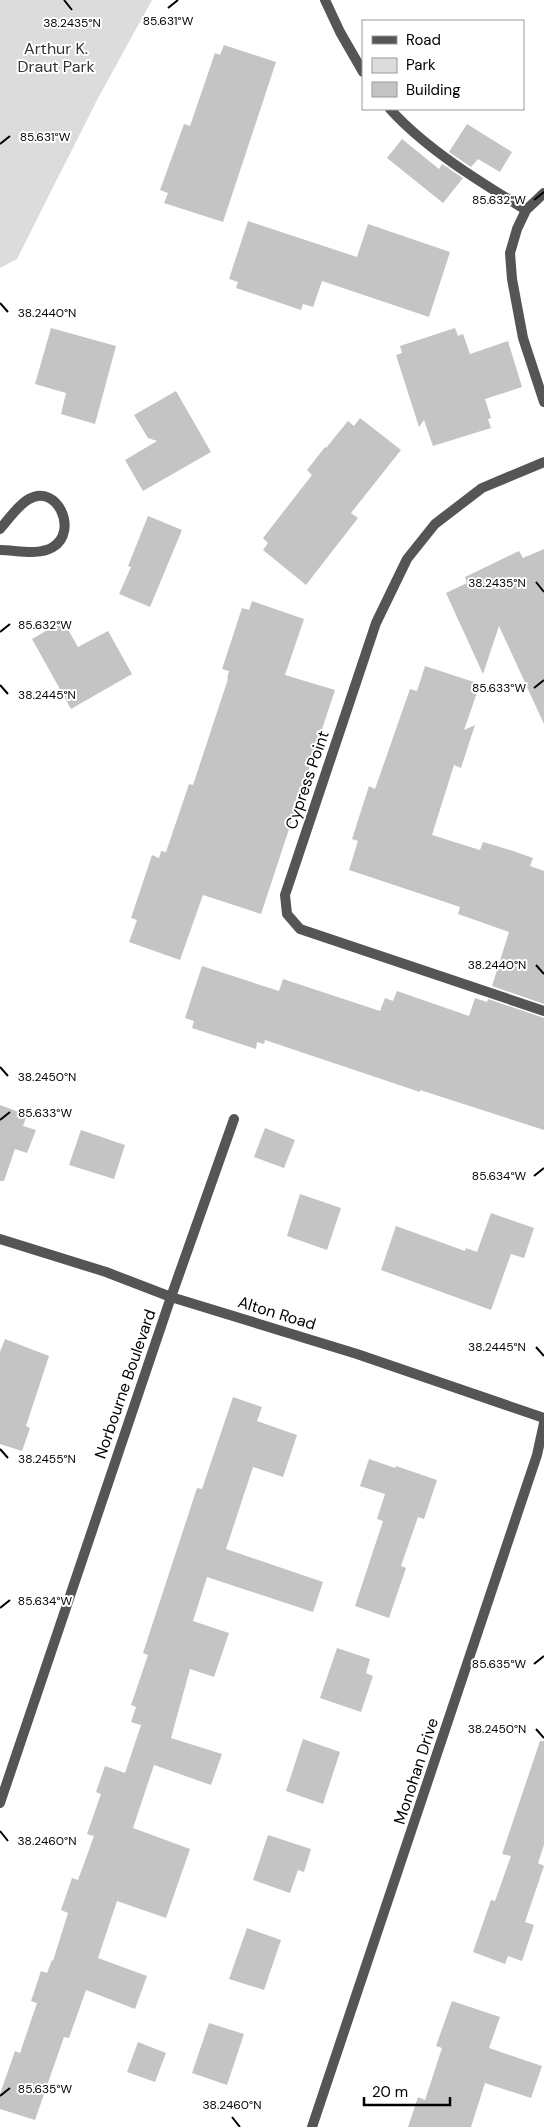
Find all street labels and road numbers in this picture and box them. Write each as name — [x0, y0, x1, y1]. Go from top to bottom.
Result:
street label: Cypress Point — [280, 728, 334, 832]
street label: Alton Road — [235, 1291, 319, 1335]
street label: Norbourne Boulevard — [90, 1307, 160, 1461]
street label: Monohan Drive — [389, 1715, 443, 1827]

